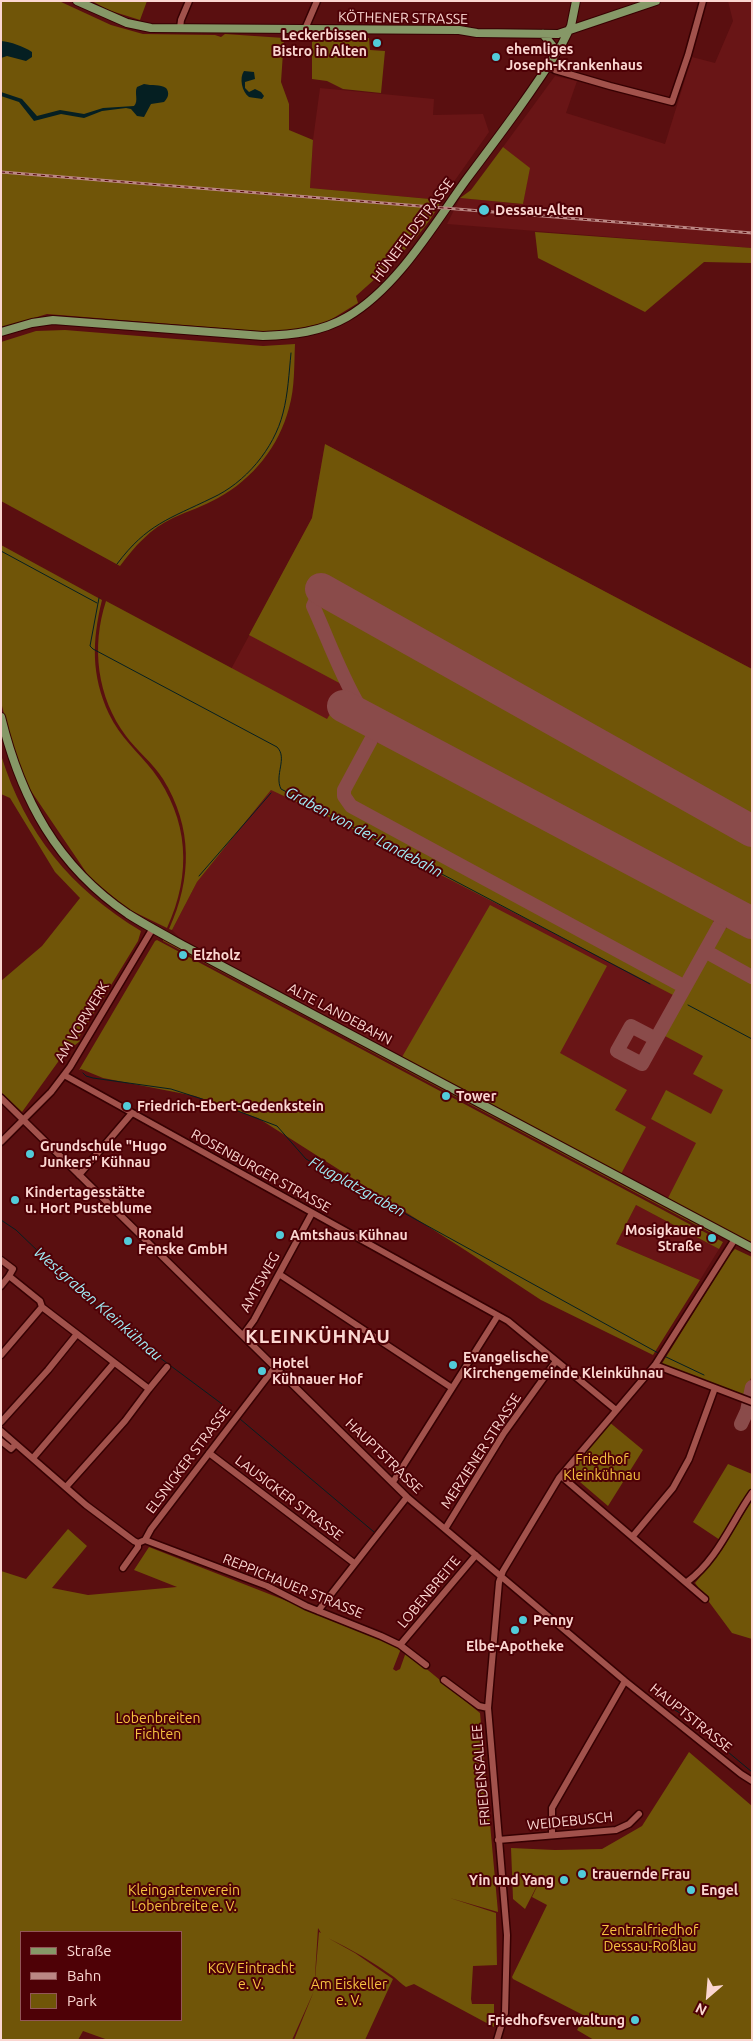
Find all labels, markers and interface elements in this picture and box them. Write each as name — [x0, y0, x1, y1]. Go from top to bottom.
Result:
street label: KÖTHENER STRASSE — [338, 8, 468, 28]
place label: Leckerbissen Bistro in Alten — [272, 27, 367, 59]
marker: Leckerbissen Bistro in Alten — [371, 37, 383, 49]
place label: ehemliges Joseph-Krankenhaus — [506, 41, 643, 74]
marker: ehemliges Joseph-Krankenhaus — [490, 51, 502, 63]
street label: HÜNEFELDSTRASSE — [369, 175, 457, 285]
place label: Dessau-Alten — [495, 202, 583, 218]
marker: Dessau-Alten — [477, 203, 491, 217]
water label: Graben von der Landebahn — [282, 783, 446, 881]
place label: Elzholz — [193, 947, 240, 963]
marker: Elzholz — [177, 949, 189, 961]
street label: AM VORWERK — [51, 979, 113, 1065]
street label: ALTE LANDEBAHN — [285, 979, 395, 1049]
place label: Tower — [456, 1088, 496, 1104]
marker: Tower — [440, 1090, 452, 1102]
place label: Friedrich-Ebert-Gedenkstein — [137, 1098, 324, 1114]
marker: Friedrich-Ebert-Gedenkstein — [121, 1100, 133, 1112]
street label: ROSENBURGER STRASSE — [188, 1126, 334, 1216]
place label: Grundschule "Hugo Junkers" Kühnau — [40, 1138, 167, 1170]
marker: Grundschule "Hugo Junkers" Kühnau — [24, 1148, 36, 1160]
water label: Flugplatzgraben — [306, 1153, 408, 1221]
place label: Kindertagesstätte u. Hort Pusteblume — [25, 1184, 152, 1216]
marker: Kindertagesstätte u. Hort Pusteblume — [9, 1194, 21, 1206]
place label: Mosigkauer Straße — [625, 1222, 702, 1254]
place label: Ronald Fenske GmbH — [138, 1225, 228, 1258]
place label: Amtshaus Kühnau — [290, 1227, 408, 1243]
marker: Amtshaus Kühnau — [274, 1229, 286, 1241]
marker: Mosigkauer Straße — [706, 1232, 718, 1244]
marker: Ronald Fenske GmbH — [122, 1235, 134, 1247]
water label: Westgraben Kleinkühnau — [30, 1243, 166, 1365]
street label: AMTSWEG — [237, 1249, 283, 1315]
district label: KLEINKÜHNAU — [244, 1326, 392, 1348]
place label: Evangelische Kirchengemeinde Kleinkühnau — [463, 1349, 663, 1381]
place label: Hotel Kühnauer Hof — [272, 1355, 363, 1388]
marker: Evangelische Kirchengemeinde Kleinkühnau — [447, 1359, 459, 1371]
marker: Hotel Kühnauer Hof — [256, 1365, 268, 1377]
street label: MERZIENER STRASSE — [437, 1390, 525, 1512]
street label: ELSNIGKER STRASSE — [142, 1403, 234, 1517]
street label: HAUPTSTRASSE — [342, 1415, 426, 1497]
park label: Friedhof Kleinkühnau — [563, 1451, 641, 1484]
street label: LAUSIGKER STRASSE — [232, 1452, 346, 1544]
street label: REPPICHAUER STRASSE — [220, 1550, 366, 1622]
street label: LOBENBREITE — [394, 1553, 464, 1631]
place label: Penny — [533, 1612, 573, 1628]
marker: Penny — [517, 1614, 529, 1626]
marker: Elbe-Apotheke — [509, 1624, 521, 1636]
place label: Elbe-Apotheke — [466, 1638, 564, 1654]
street label: HAUPTSTRASSE — [647, 1680, 735, 1756]
park label: Lobenbreiten Fichten — [115, 1710, 201, 1742]
street label: FRIEDENSALLEE — [468, 1724, 494, 1826]
street label: WEIDEBUSCH — [526, 1808, 614, 1834]
place label: trauernde Frau — [592, 1866, 690, 1882]
marker: trauernde Frau — [576, 1868, 588, 1880]
place label: Yin und Yang — [469, 1872, 554, 1888]
marker: Yin und Yang — [558, 1874, 570, 1886]
park label: Kleingartenverein Lobenbreite e. V. — [128, 1882, 240, 1914]
place label: Engel — [701, 1882, 738, 1898]
marker: Engel — [685, 1884, 697, 1896]
park label: Zentralfriedhof Dessau-Roßlau — [602, 1922, 698, 1954]
legend — [20, 1931, 182, 2021]
text: Straße — [67, 1942, 111, 1959]
park label: KGV Eintracht e. V. — [208, 1960, 294, 1992]
text: Bahn — [67, 1967, 101, 1984]
north arrow — [683, 1971, 733, 2021]
park label: Am Eiskeller e. V. — [311, 1976, 387, 2008]
text: Park — [67, 1992, 97, 2009]
text: N — [693, 2000, 709, 2019]
place label: Friedhofsverwaltung — [487, 2012, 625, 2028]
marker: Friedhofsverwaltung — [629, 2014, 641, 2026]

